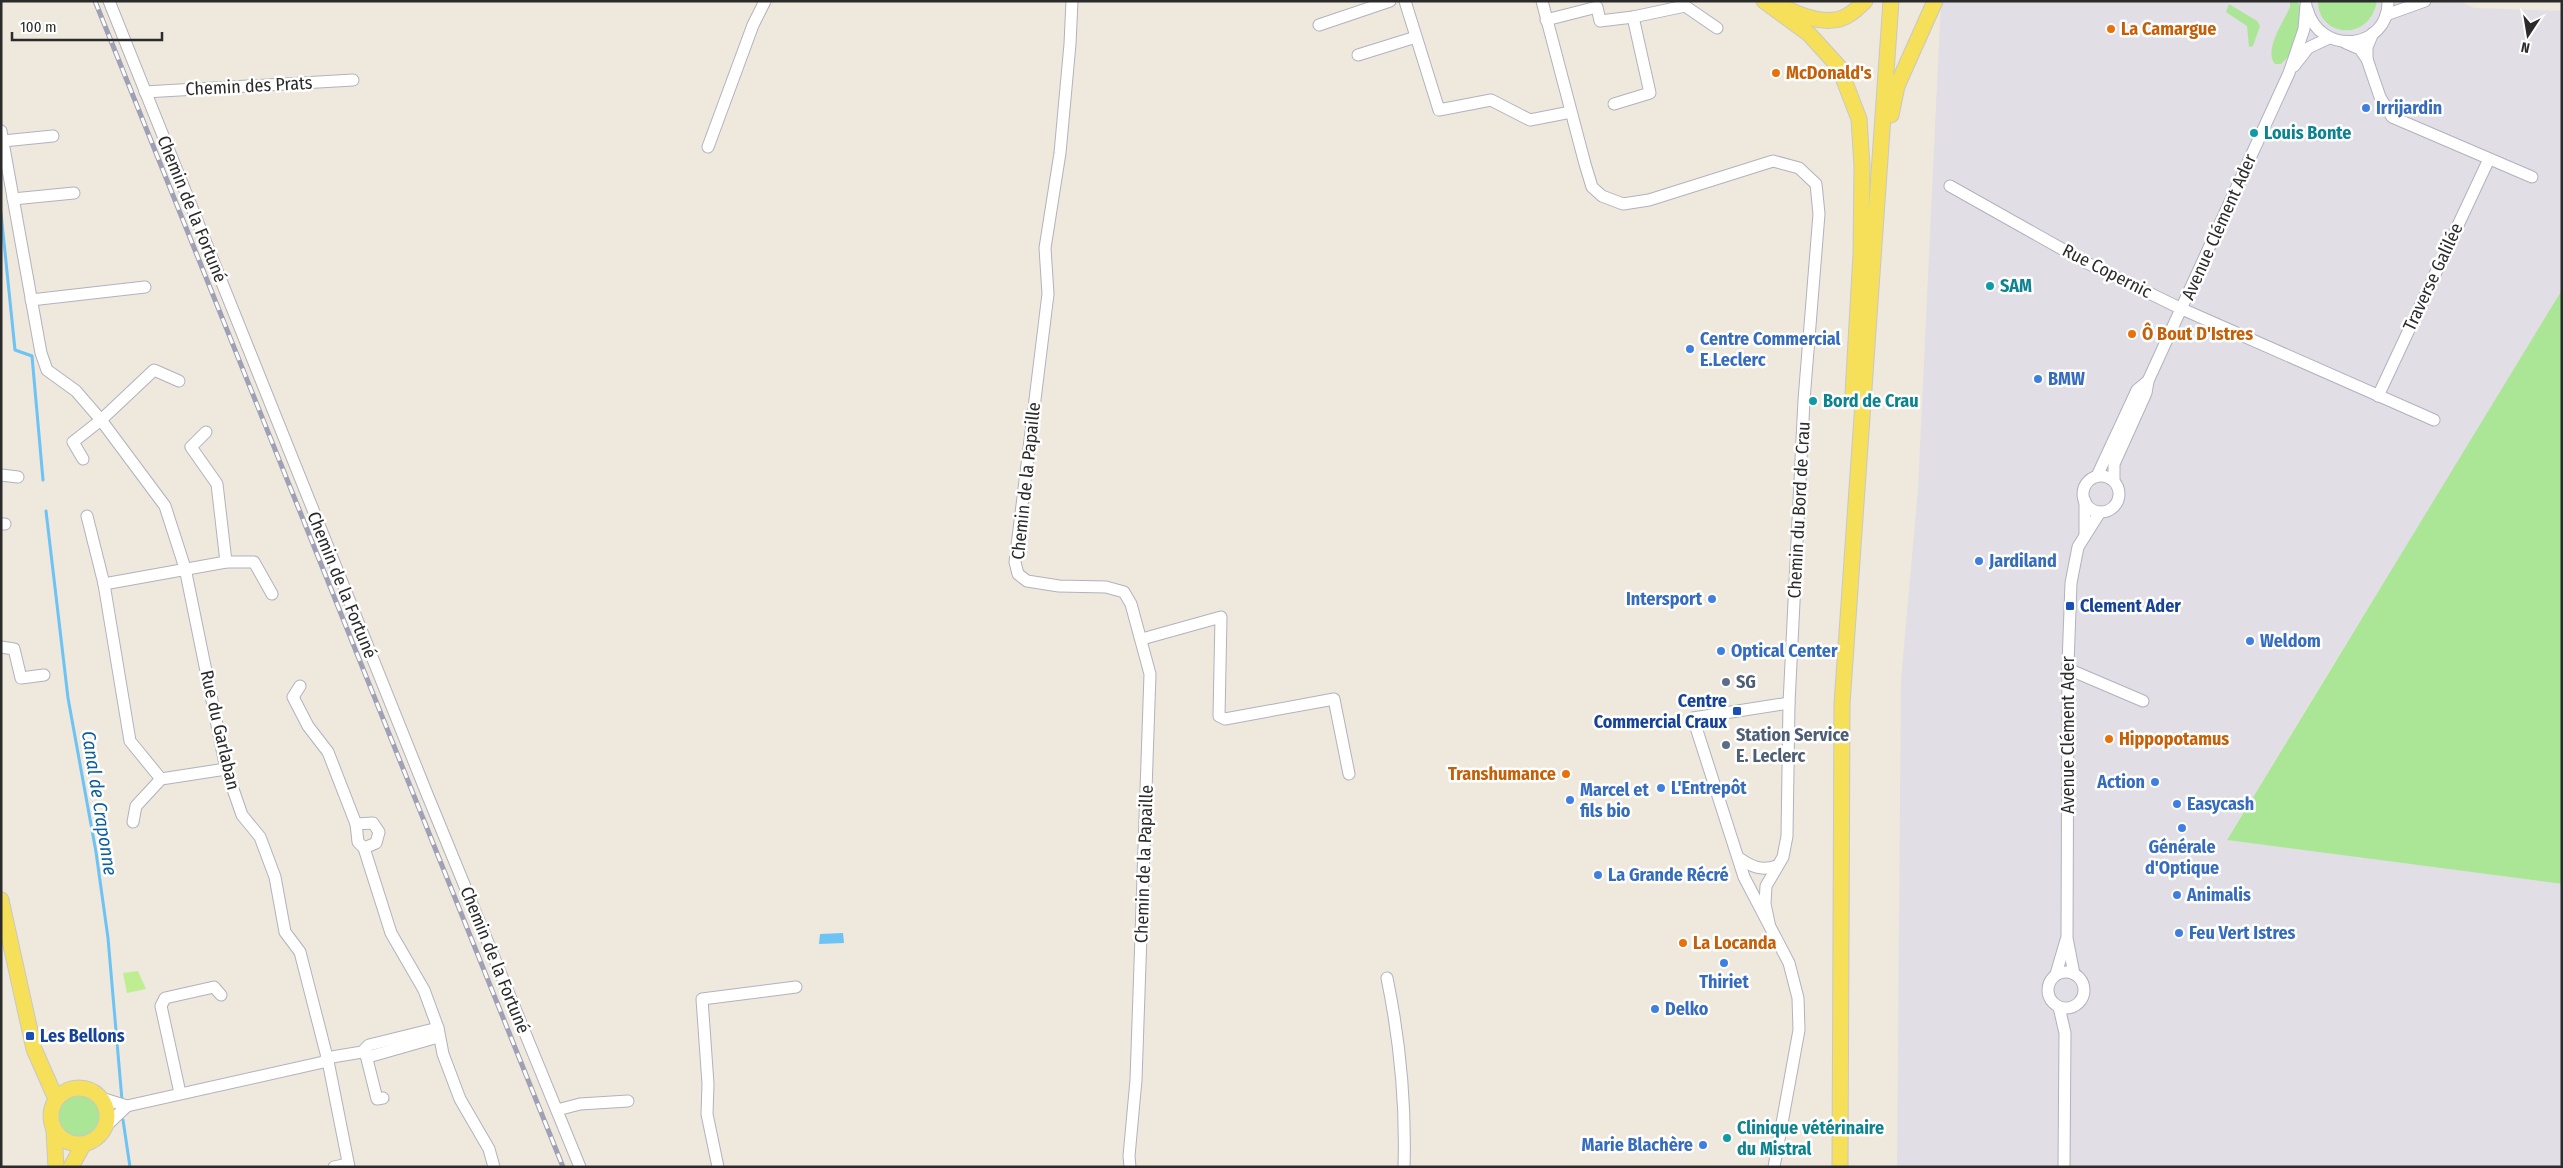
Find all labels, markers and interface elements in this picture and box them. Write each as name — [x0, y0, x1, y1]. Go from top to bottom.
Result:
scale bar — [12, 10, 162, 42]
north arrow — [2503, 10, 2553, 60]
text: 100 m — [20, 18, 57, 36]
place label: La Camargue — [2121, 18, 2217, 40]
marker: La Camargue — [2105, 23, 2117, 35]
text: N — [2520, 38, 2531, 56]
place label: McDonald's — [1786, 62, 1872, 84]
marker: McDonald's — [1770, 67, 1782, 79]
street label: Chemin des Prats — [185, 72, 313, 100]
place label: Irrijardin — [2376, 97, 2442, 119]
marker: Irrijardin — [2360, 102, 2372, 114]
place label: Louis Bonte — [2264, 122, 2352, 144]
marker: Louis Bonte — [2248, 127, 2260, 139]
street label: Chemin de la Fortuné — [152, 132, 232, 286]
street label: Avenue Clément Ader — [2177, 150, 2261, 303]
street label: Traverse Galilée — [2398, 220, 2468, 334]
street label: Rue Copernic — [2059, 239, 2156, 303]
place label: SAM — [2000, 275, 2032, 297]
marker: SAM — [1984, 280, 1996, 292]
place label: Ô Bout D'Istres — [2142, 322, 2253, 345]
place label: Centre Commercial E.Leclerc — [1700, 328, 1841, 371]
marker: Ô Bout D'Istres — [2126, 328, 2138, 340]
marker: Centre Commercial E.Leclerc — [1684, 343, 1696, 355]
place label: BMW — [2048, 368, 2085, 390]
marker: BMW — [2032, 373, 2044, 385]
place label: Bord de Crau — [1823, 390, 1919, 412]
marker: Bord de Crau — [1807, 395, 1819, 407]
street label: Chemin de la Papaille — [1007, 401, 1045, 561]
street label: Chemin du Bord de Crau — [1783, 421, 1815, 599]
street label: Chemin de la Fortuné — [302, 508, 382, 662]
place label: Jardiland — [1988, 550, 2057, 572]
marker: Jardiland — [1973, 555, 1985, 567]
place label: Intersport — [1626, 588, 1703, 610]
marker: Intersport — [1706, 593, 1718, 605]
place label: Clement Ader — [2080, 595, 2181, 617]
marker: Clement Ader — [2064, 600, 2076, 612]
place label: Weldom — [2260, 630, 2321, 652]
marker: Weldom — [2244, 635, 2256, 647]
place label: Optical Center — [1731, 640, 1838, 662]
marker: Optical Center — [1715, 645, 1727, 657]
street label: Avenue Clément Ader — [2057, 656, 2079, 814]
street label: Rue du Garlaban — [196, 668, 244, 792]
place label: SG — [1736, 671, 1756, 693]
marker: SG — [1720, 676, 1732, 688]
place label: Centre Commercial Craux — [1594, 690, 1728, 733]
marker: Centre Commercial Craux — [1731, 705, 1743, 717]
place label: Station Service E. Leclerc — [1736, 724, 1849, 767]
place label: Hippopotamus — [2119, 728, 2229, 750]
water label: Canal de Craponne — [77, 729, 122, 877]
marker: Hippopotamus — [2103, 733, 2115, 745]
marker: Station Service E. Leclerc — [1720, 739, 1732, 751]
place label: Transhumance — [1448, 763, 1556, 785]
marker: Transhumance — [1560, 768, 1572, 780]
place label: Action — [2096, 771, 2145, 793]
marker: Action — [2149, 776, 2161, 788]
place label: L'Entrepôt — [1671, 777, 1747, 799]
place label: Marcel et fils bio — [1580, 779, 1649, 822]
marker: L'Entrepôt — [1655, 782, 1667, 794]
street label: Chemin de la Papaille — [1130, 784, 1158, 943]
place label: Easycash — [2187, 793, 2254, 815]
marker: Marcel et fils bio — [1564, 794, 1576, 806]
marker: Easycash — [2171, 798, 2183, 810]
marker: Générale d'Optique — [2176, 822, 2188, 834]
place label: Générale d'Optique — [2145, 836, 2219, 879]
place label: La Grande Récré — [1608, 864, 1729, 886]
marker: La Grande Récré — [1592, 869, 1604, 881]
street label: Chemin de la Fortuné — [455, 883, 535, 1037]
place label: Animalis — [2186, 884, 2251, 906]
marker: Animalis — [2171, 889, 2183, 901]
place label: Feu Vert Istres — [2189, 922, 2296, 944]
marker: Feu Vert Istres — [2173, 927, 2185, 939]
place label: La Locanda — [1693, 932, 1776, 954]
marker: La Locanda — [1677, 937, 1689, 949]
marker: Thiriet — [1718, 957, 1730, 969]
place label: Thiriet — [1699, 971, 1749, 993]
place label: Delko — [1665, 998, 1709, 1020]
marker: Delko — [1649, 1003, 1661, 1015]
place label: Les Bellons — [40, 1025, 125, 1047]
marker: Les Bellons — [24, 1030, 36, 1042]
place label: Clinique vétérinaire du Mistral — [1737, 1117, 1884, 1160]
marker: Clinique vétérinaire du Mistral — [1721, 1132, 1733, 1144]
place label: Marie Blachère — [1582, 1134, 1693, 1156]
marker: Marie Blachère — [1697, 1139, 1709, 1151]

